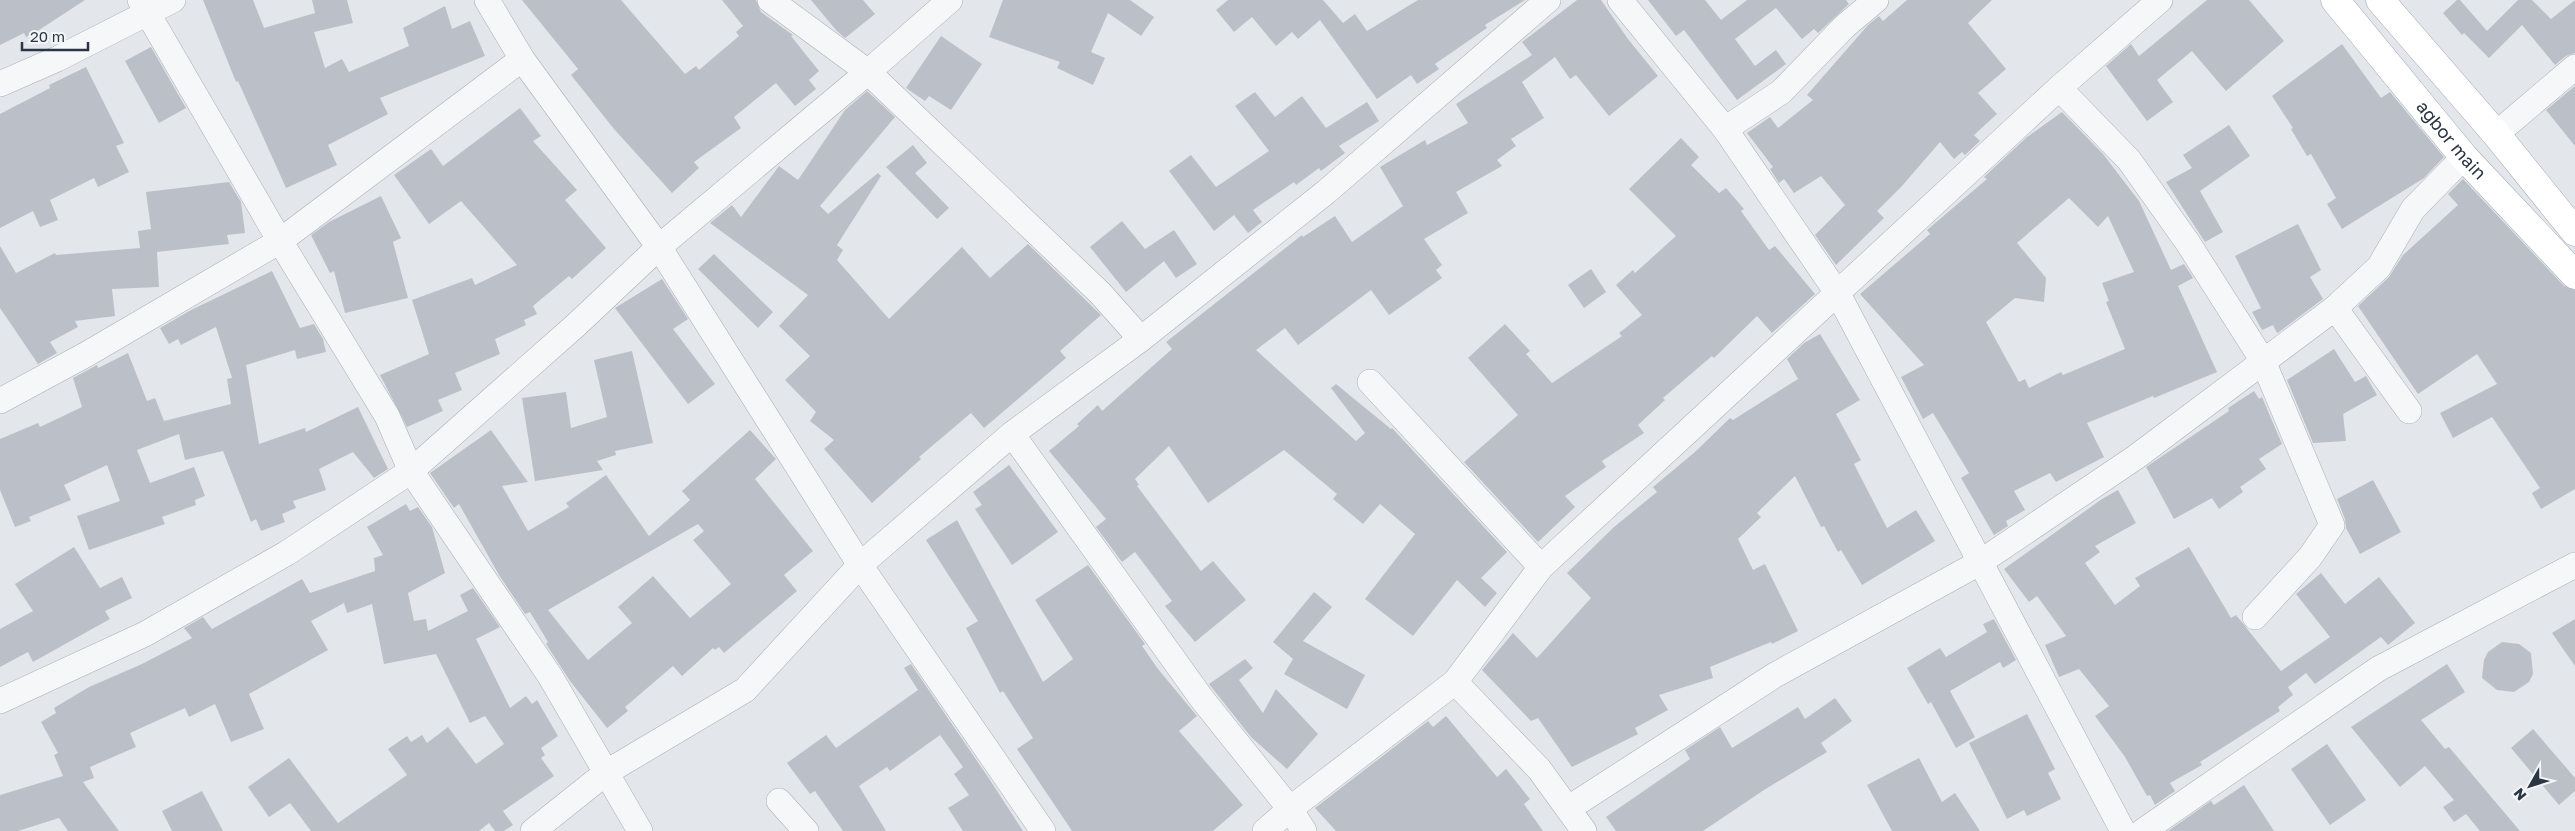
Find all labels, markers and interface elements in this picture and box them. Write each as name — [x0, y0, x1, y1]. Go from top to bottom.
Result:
scale bar — [22, 20, 89, 52]
text: 20 m — [30, 27, 65, 45]
street label: agbor main — [2412, 96, 2491, 184]
north arrow — [2505, 761, 2555, 811]
text: N — [2510, 785, 2529, 804]

